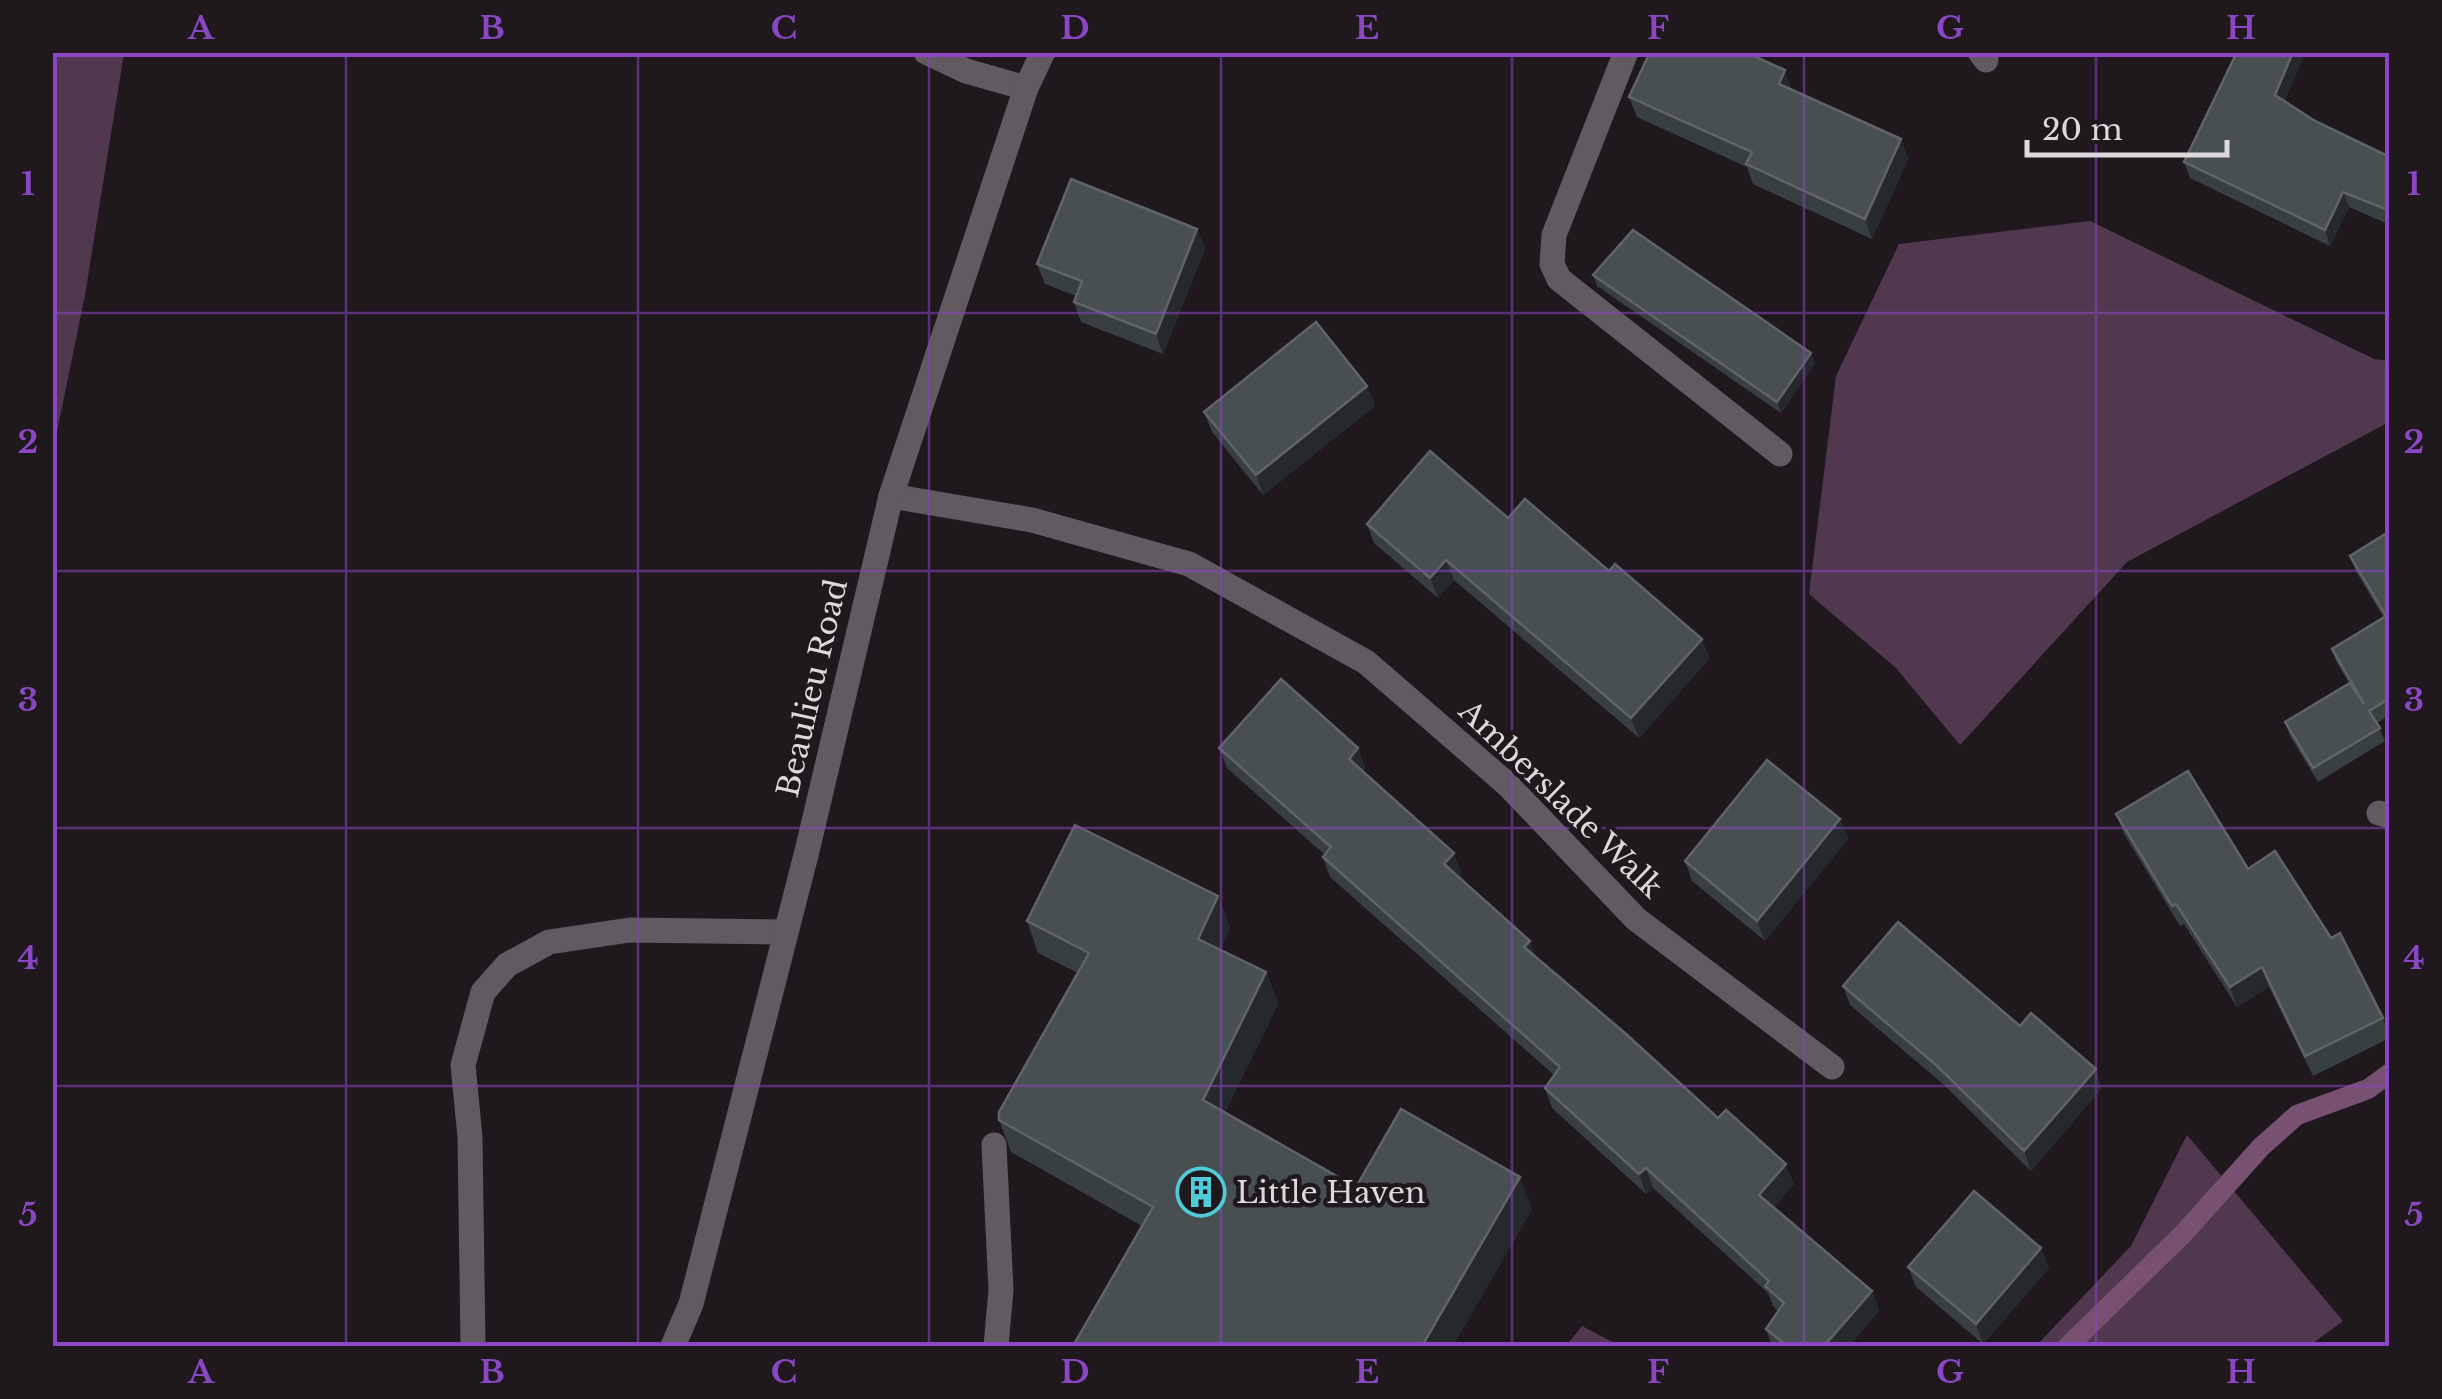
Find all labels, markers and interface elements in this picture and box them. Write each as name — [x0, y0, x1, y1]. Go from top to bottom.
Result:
text: A — [187, 8, 215, 48]
text: B — [479, 8, 505, 48]
text: C — [771, 8, 797, 48]
text: D — [1060, 8, 1090, 48]
text: E — [1355, 8, 1379, 48]
text: F — [1647, 8, 1669, 48]
text: G — [1936, 8, 1964, 48]
text: H — [2226, 8, 2256, 48]
scale bar — [2027, 95, 2227, 157]
text: 20 m — [2042, 111, 2123, 148]
text: 1 — [21, 164, 35, 204]
text: 1 — [2407, 164, 2421, 204]
text: 2 — [18, 422, 38, 462]
text: 2 — [2404, 422, 2424, 462]
street label: Beaulieu Road — [769, 575, 855, 801]
text: 3 — [18, 680, 38, 720]
text: 3 — [2404, 680, 2424, 720]
street label: Amberslade Walk — [1451, 692, 1671, 906]
text: 4 — [17, 938, 39, 978]
text: 4 — [2403, 938, 2425, 978]
building icon: Little Haven — [1175, 1166, 1227, 1218]
place label: Little Haven — [1236, 1174, 1426, 1211]
text: 5 — [18, 1195, 38, 1235]
text: 5 — [2404, 1195, 2424, 1235]
text: A — [187, 1352, 215, 1392]
text: B — [479, 1352, 505, 1392]
text: C — [771, 1352, 797, 1392]
text: D — [1060, 1352, 1090, 1392]
text: E — [1355, 1352, 1379, 1392]
text: F — [1647, 1352, 1669, 1392]
text: G — [1936, 1352, 1964, 1392]
text: H — [2226, 1352, 2256, 1392]

